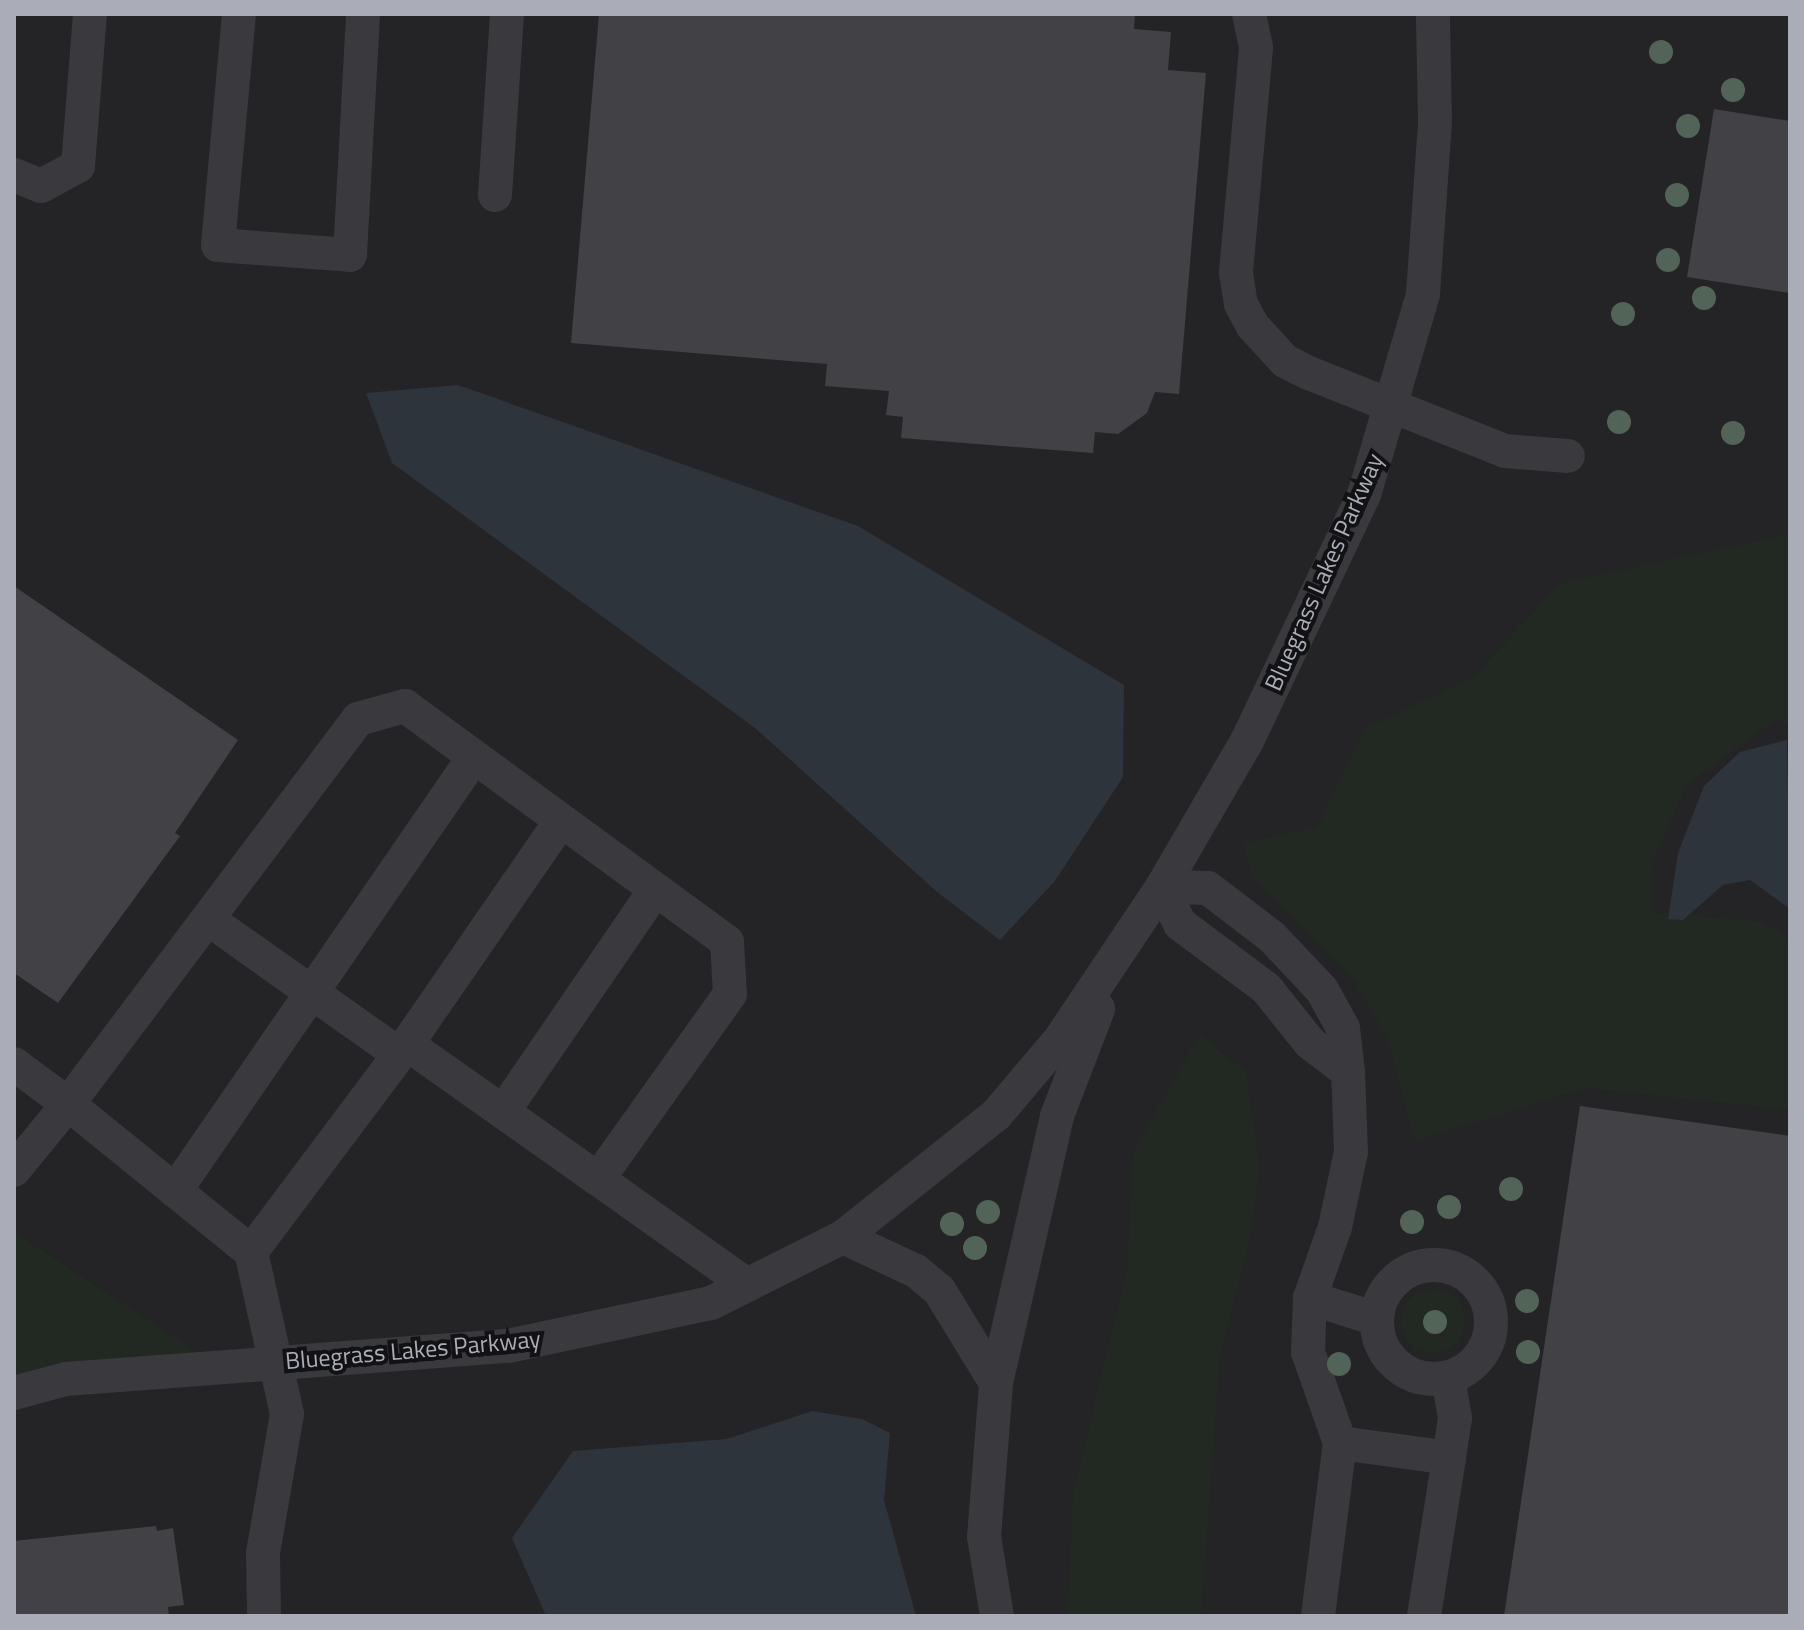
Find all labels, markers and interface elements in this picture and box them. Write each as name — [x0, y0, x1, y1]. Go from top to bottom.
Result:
street label: Bluegrass Lakes Parkway — [1259, 449, 1389, 695]
street label: Bluegrass Lakes Parkway — [284, 1324, 542, 1376]

